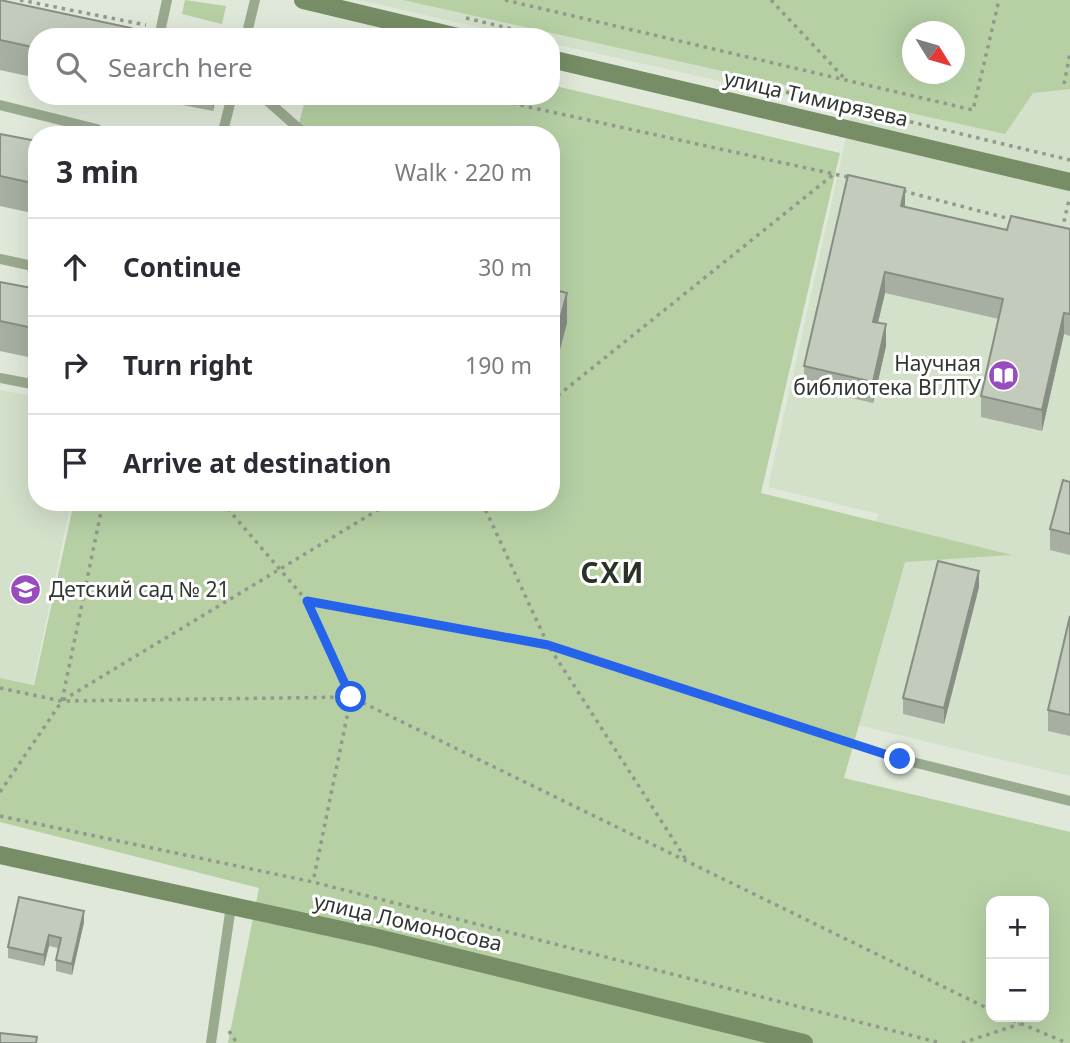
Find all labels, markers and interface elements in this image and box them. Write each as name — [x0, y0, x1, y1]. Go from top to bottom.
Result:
north arrow — [902, 21, 965, 84]
search box — [28, 28, 560, 105]
icon: search — [52, 48, 90, 86]
text: Search here — [108, 49, 253, 85]
street label: улица Тимирязева — [721, 63, 911, 133]
text: 3 min — [56, 151, 139, 192]
text: Walk · 220 m — [395, 156, 532, 188]
icon: ahead — [56, 248, 94, 286]
text: Continue — [123, 249, 241, 285]
text: 30 m — [478, 251, 532, 283]
icon: right — [56, 346, 94, 384]
text: Turn right — [123, 347, 253, 383]
text: 190 m — [465, 349, 532, 381]
place label: Научная библиотека ВГЛТУ — [793, 349, 981, 401]
library icon: Научная библиотека ВГЛТУ — [987, 359, 1021, 393]
icon: arrive — [56, 444, 94, 482]
text: Arrive at destination — [123, 445, 392, 481]
district label: СХИ — [581, 553, 645, 591]
school or university icon: Детский сад № 21 — [9, 573, 43, 607]
place label: Детский сад № 21 — [49, 575, 229, 603]
route start — [335, 681, 366, 712]
route end — [884, 743, 915, 774]
street label: улица Ломоносова — [311, 887, 505, 957]
map controls — [986, 896, 1049, 1022]
button: + — [986, 896, 1049, 959]
button: − — [986, 959, 1049, 1022]

